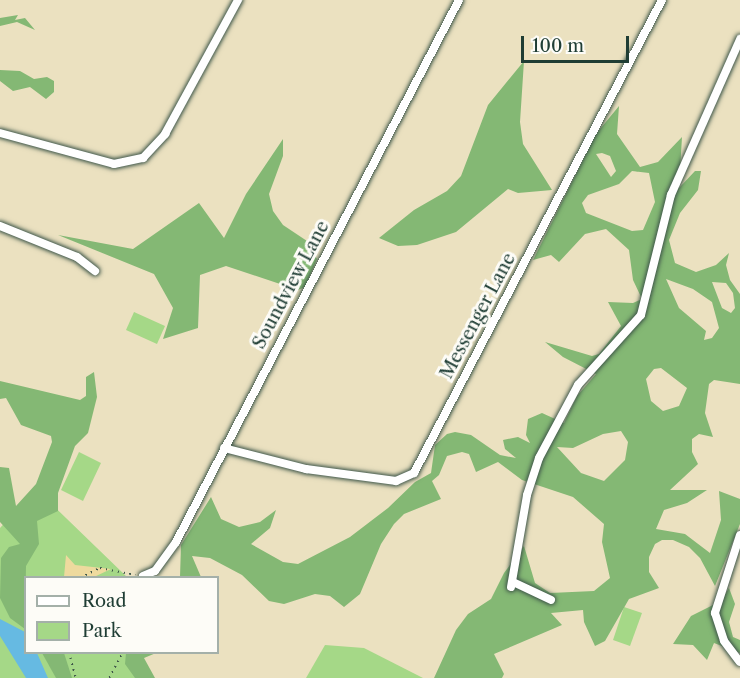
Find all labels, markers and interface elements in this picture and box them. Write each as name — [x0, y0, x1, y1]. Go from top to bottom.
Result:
scale bar — [524, 24, 632, 62]
text: 100 m — [532, 35, 584, 57]
street label: Soundview Lane — [248, 217, 334, 353]
street label: Messenger Lane — [436, 249, 520, 383]
legend — [24, 576, 219, 654]
text: Road — [82, 590, 127, 612]
text: Park — [82, 620, 121, 642]

